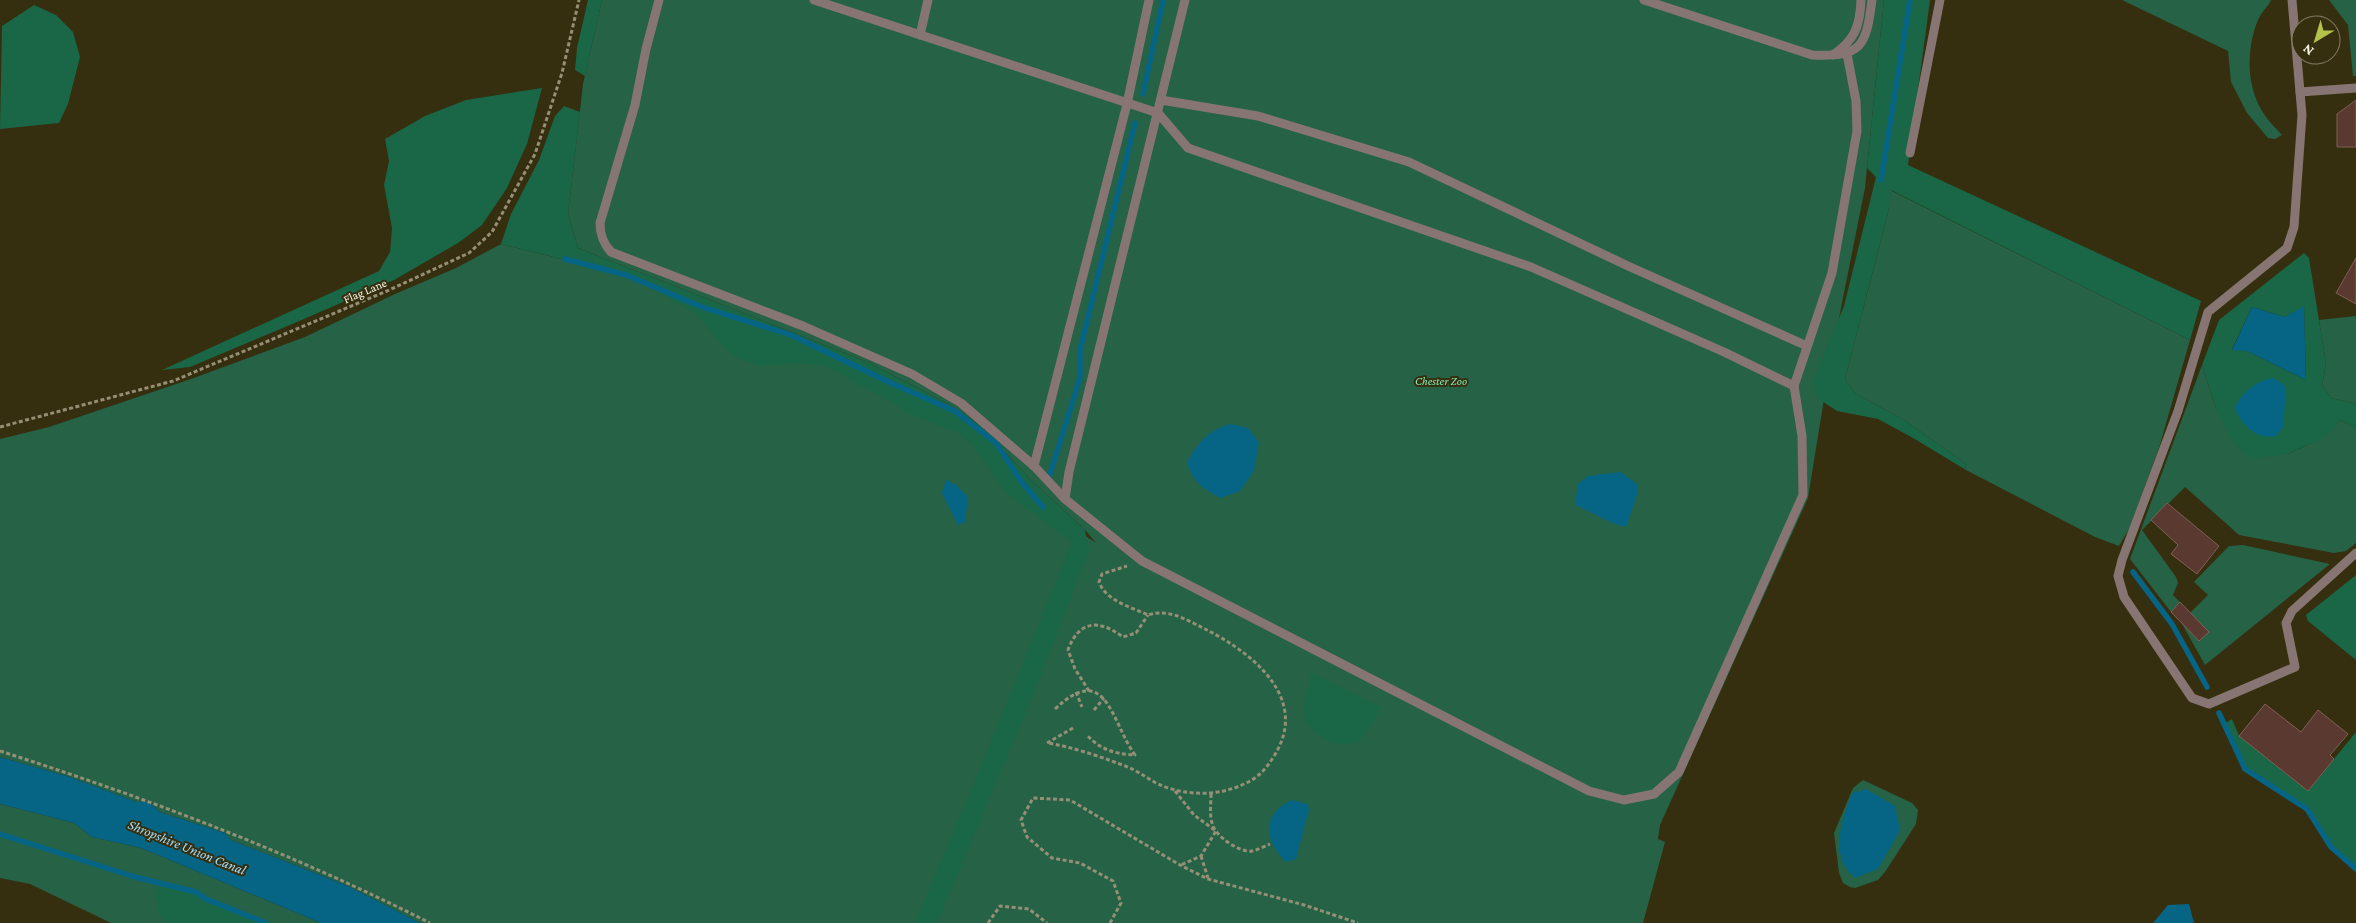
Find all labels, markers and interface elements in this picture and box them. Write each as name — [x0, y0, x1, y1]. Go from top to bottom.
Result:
north arrow — [2291, 15, 2341, 65]
text: N — [2299, 41, 2317, 59]
street label: Flag Lane — [341, 276, 389, 306]
park label: Chester Zoo — [1415, 374, 1467, 388]
water label: Shropshire Union Canal — [126, 816, 249, 878]

